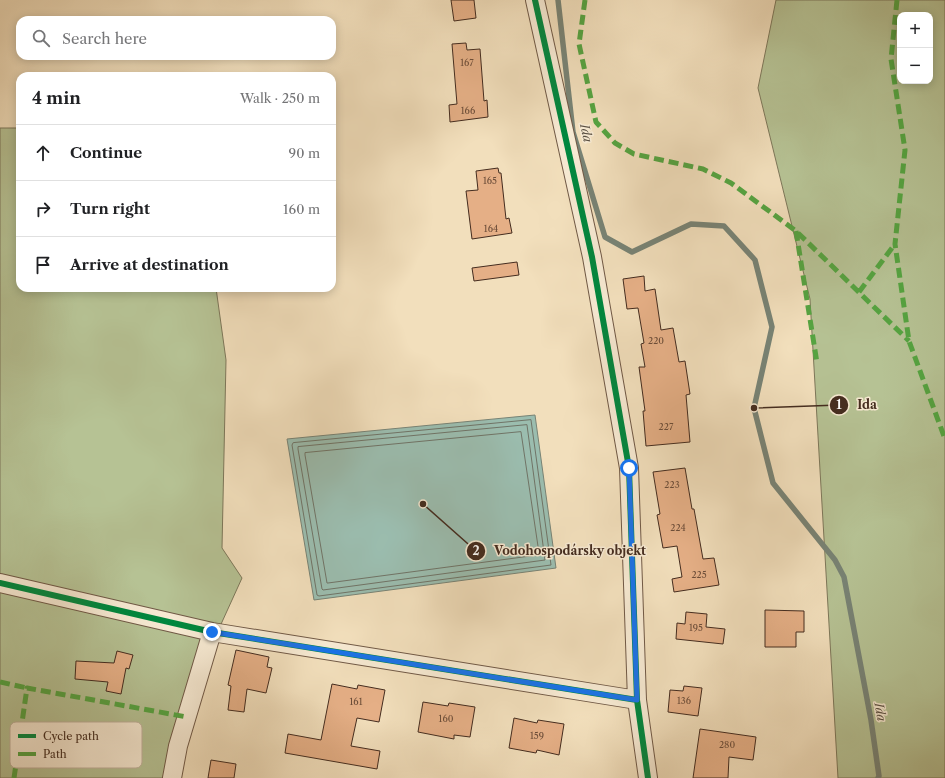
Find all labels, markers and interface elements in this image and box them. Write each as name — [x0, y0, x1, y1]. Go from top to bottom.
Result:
map controls — [897, 12, 933, 84]
button: + — [897, 12, 933, 48]
search box — [16, 16, 336, 60]
icon: search — [30, 27, 52, 49]
text: Search here — [62, 29, 147, 48]
button: − — [897, 48, 933, 84]
house number: 167 — [460, 57, 474, 68]
text: 4 min — [32, 88, 81, 108]
text: Walk · 250 m — [240, 90, 320, 106]
house number: 166 — [461, 105, 475, 116]
water label: Ida — [577, 121, 596, 144]
icon: ahead — [32, 142, 54, 164]
text: Continue — [70, 143, 142, 162]
text: 90 m — [289, 145, 320, 161]
house number: 165 — [483, 175, 497, 186]
icon: right — [32, 198, 54, 220]
text: Turn right — [70, 199, 150, 218]
text: 160 m — [283, 201, 320, 217]
house number: 164 — [484, 223, 498, 234]
icon: arrive — [32, 254, 54, 276]
text: Arrive at destination — [70, 255, 229, 274]
house number: 220 — [648, 335, 664, 346]
callout: Ida — [829, 393, 885, 417]
text: 1 — [836, 397, 842, 412]
text: Ida — [857, 397, 878, 412]
house number: 227 — [659, 421, 674, 432]
route start — [620, 459, 638, 477]
house number: 223 — [664, 479, 680, 490]
house number: 224 — [670, 522, 686, 533]
callout: Vodohospodársky objekt — [466, 539, 654, 563]
text: 2 — [472, 543, 480, 558]
text: Vodohospodársky objekt — [493, 543, 646, 558]
house number: 225 — [691, 569, 707, 580]
house number: 195 — [689, 622, 703, 633]
route end — [203, 623, 221, 641]
house number: 136 — [677, 695, 691, 706]
house number: 161 — [350, 696, 363, 707]
water label: Ida — [871, 701, 889, 722]
house number: 160 — [439, 713, 454, 724]
legend — [10, 722, 142, 768]
text: Cycle path — [43, 729, 99, 743]
house number: 159 — [530, 730, 544, 741]
house number: 280 — [719, 739, 735, 750]
text: Path — [43, 747, 67, 761]

